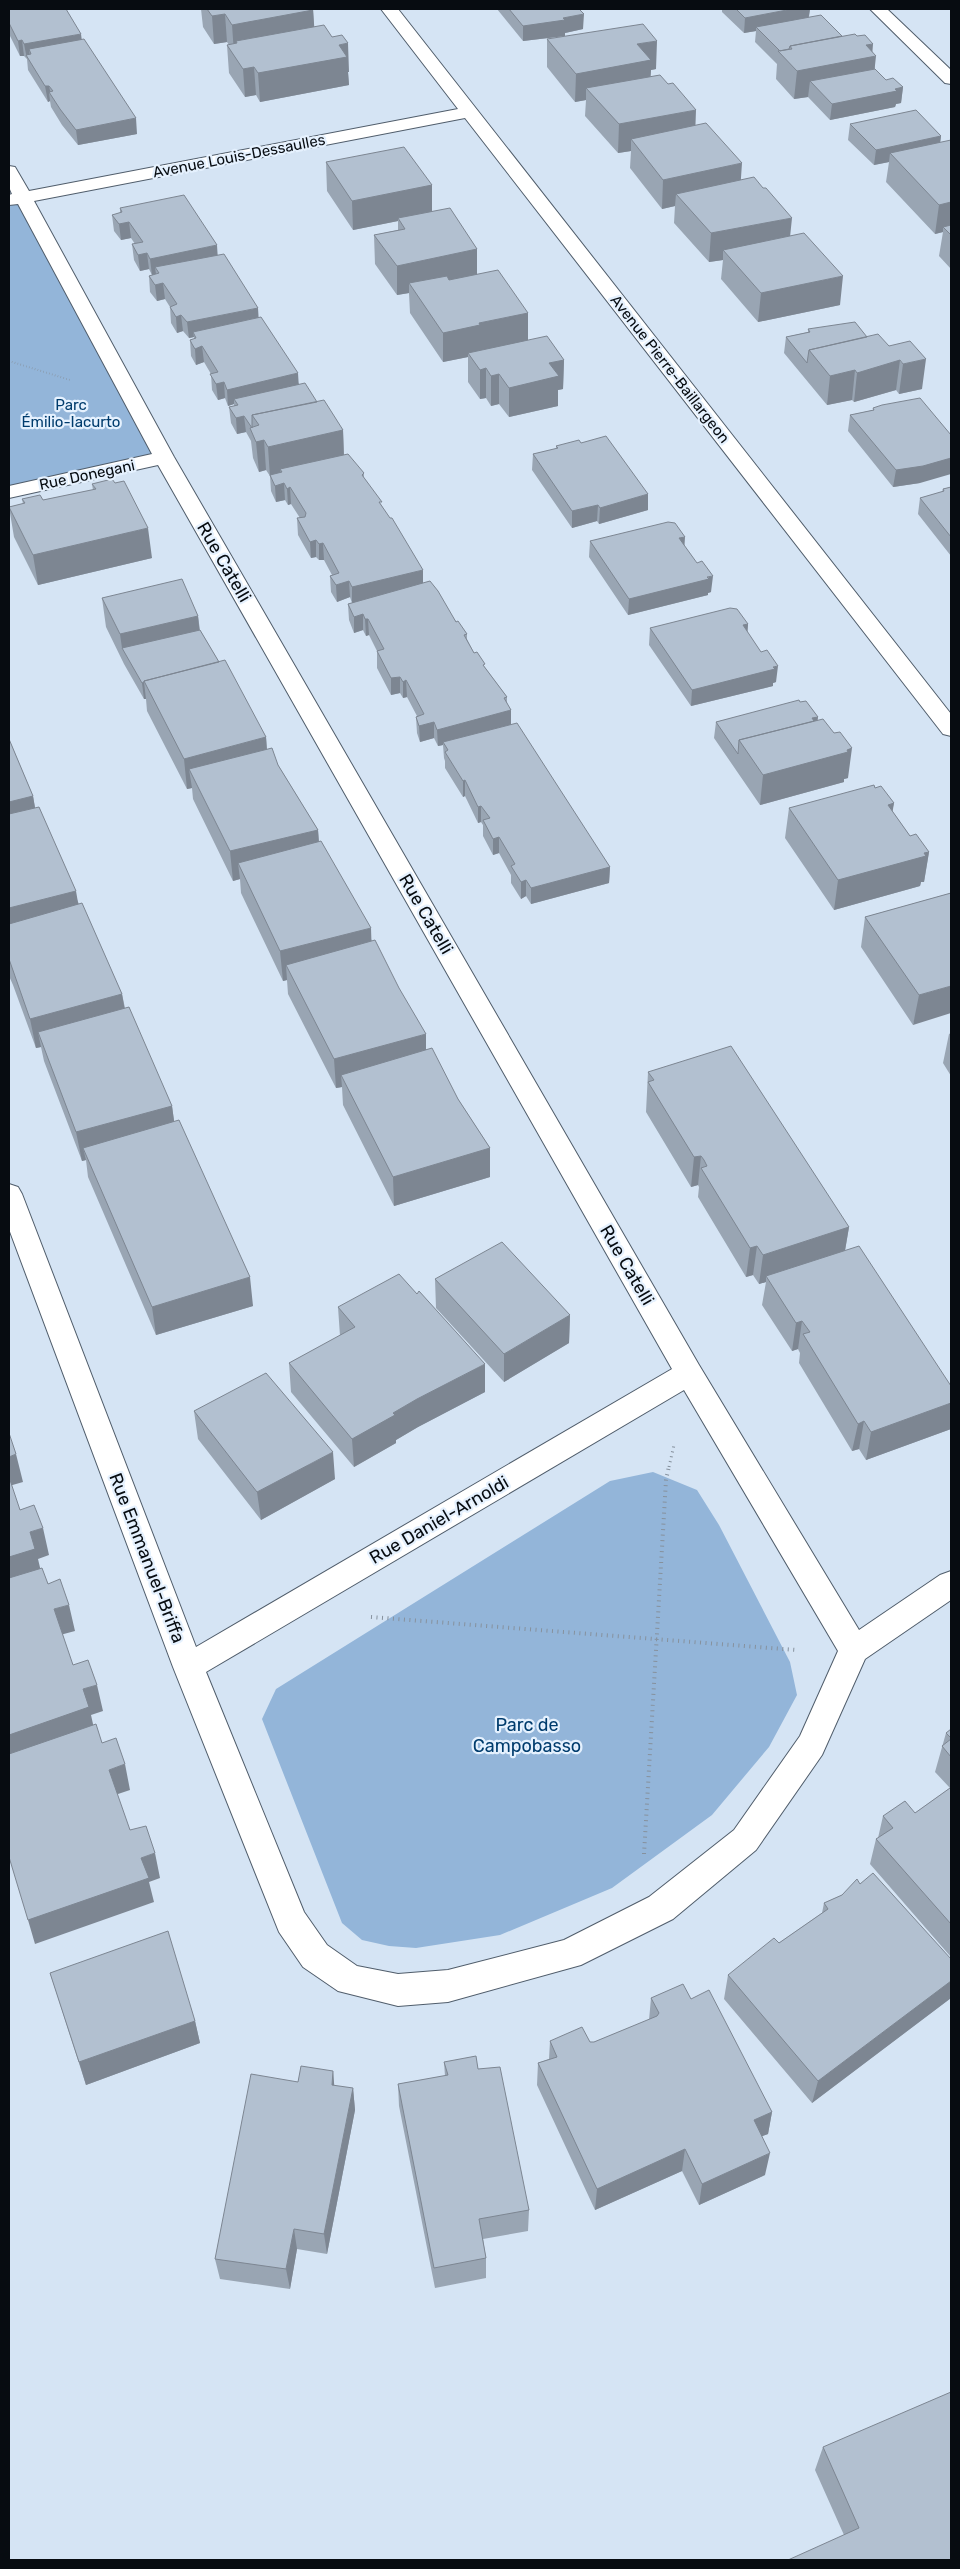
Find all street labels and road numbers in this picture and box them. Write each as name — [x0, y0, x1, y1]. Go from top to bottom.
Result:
street label: Avenue Louis-Dessaulles — [151, 130, 327, 182]
street label: Avenue Pierre-Baillargeon — [607, 291, 733, 447]
street label: Rue Donegani — [38, 456, 136, 494]
street label: Rue Catelli — [192, 518, 256, 606]
street label: Rue Catelli — [394, 870, 458, 958]
street label: Rue Catelli — [595, 1221, 659, 1309]
street label: Rue Emmanuel-Briffa — [104, 1470, 190, 1646]
street label: Rue Daniel-Arnoldi — [365, 1471, 513, 1569]

